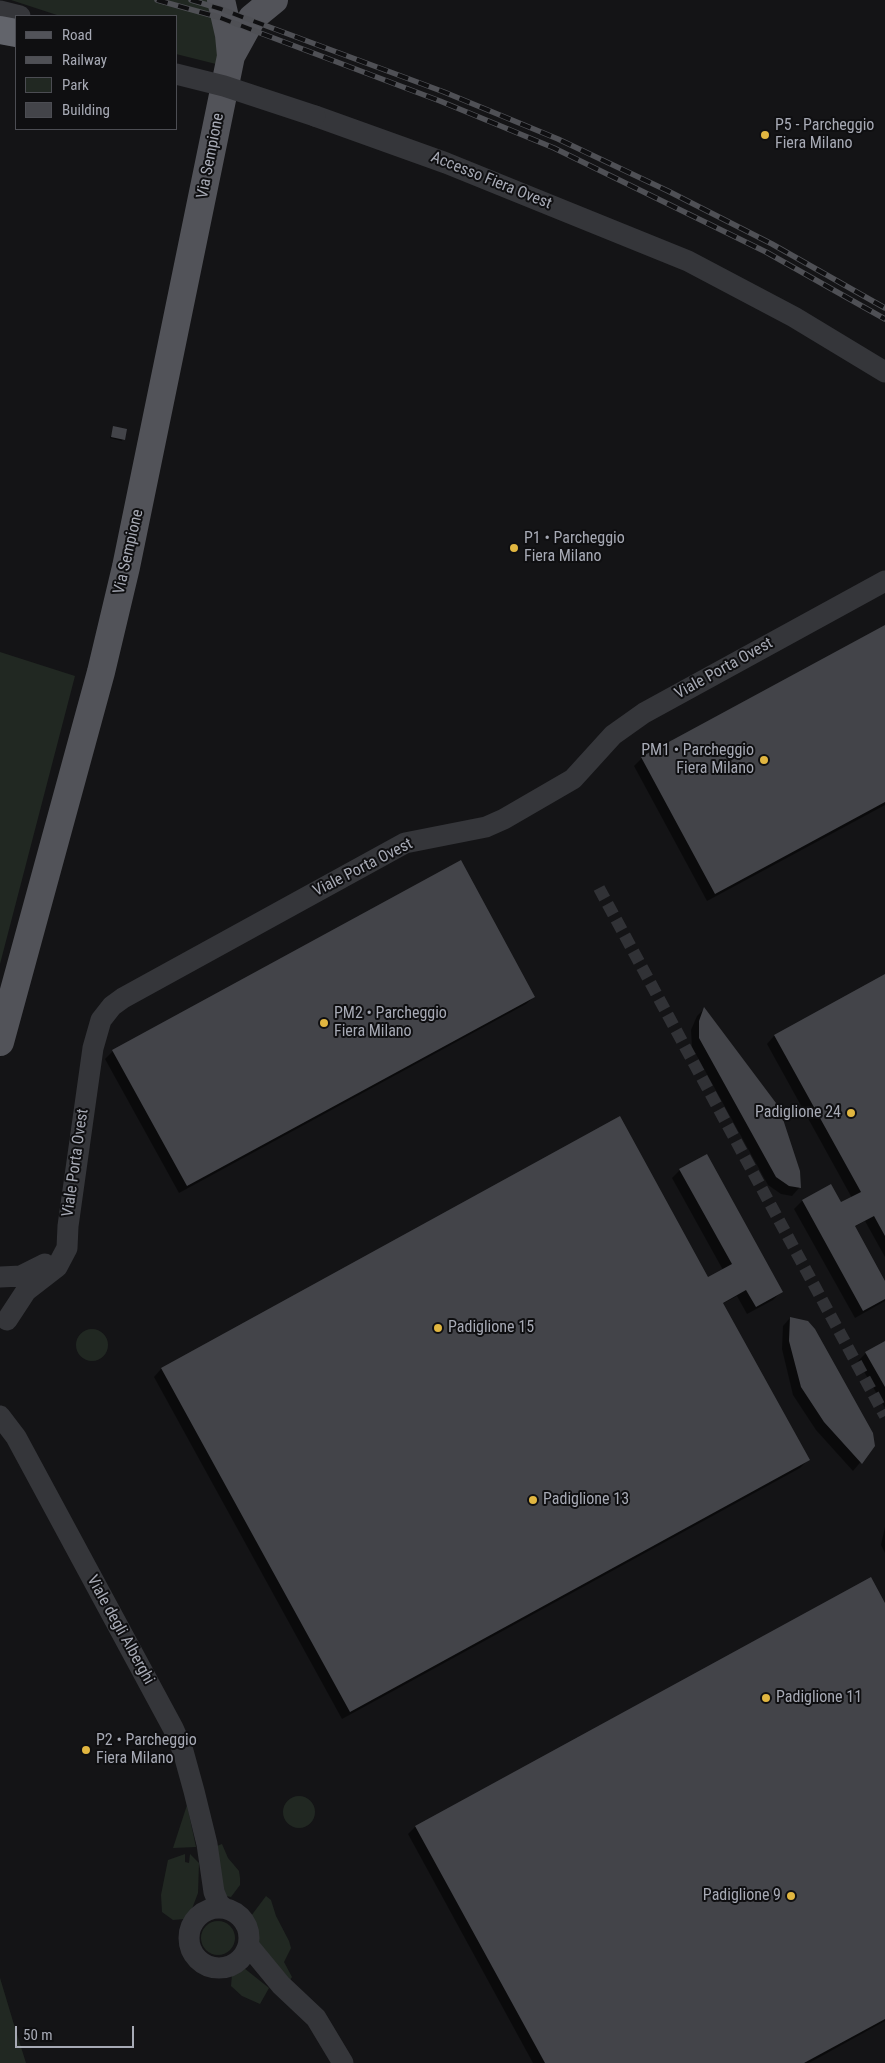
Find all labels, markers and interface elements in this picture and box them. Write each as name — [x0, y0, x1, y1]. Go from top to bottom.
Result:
legend — [15, 15, 178, 130]
text: Road — [62, 26, 92, 44]
text: Railway — [62, 51, 107, 69]
text: Park — [62, 76, 89, 94]
text: Building — [62, 101, 110, 119]
street label: Via Sempione — [193, 112, 229, 200]
place label: P5 - Parcheggio Fiera Milano — [775, 116, 874, 154]
marker: P5 - Parcheggio Fiera Milano — [759, 129, 771, 141]
street label: Accesso Fiera Ovest — [428, 148, 554, 214]
street label: Via Sempione — [110, 508, 148, 596]
place label: P1 • Parcheggio Fiera Milano — [524, 529, 625, 567]
marker: P1 • Parcheggio Fiera Milano — [508, 542, 520, 554]
street label: Viale Porta Ovest — [672, 634, 776, 704]
place label: PM1 • Parcheggio Fiera Milano — [641, 741, 754, 779]
marker: PM1 • Parcheggio Fiera Milano — [758, 754, 770, 766]
street label: Viale Porta Ovest — [310, 835, 416, 901]
place label: PM2 • Parcheggio Fiera Milano — [334, 1004, 447, 1042]
marker: PM2 • Parcheggio Fiera Milano — [318, 1017, 330, 1029]
place label: Padiglione 24 — [755, 1103, 841, 1123]
marker: Padiglione 24 — [845, 1107, 857, 1119]
street label: Viale Porta Ovest — [59, 1108, 93, 1218]
place label: Padiglione 15 — [448, 1318, 534, 1338]
marker: Padiglione 15 — [432, 1322, 444, 1334]
place label: Padiglione 13 — [543, 1490, 629, 1510]
marker: Padiglione 13 — [527, 1494, 539, 1506]
street label: Viale degli Alberghi — [82, 1572, 158, 1688]
place label: Padiglione 11 — [776, 1688, 862, 1708]
marker: Padiglione 11 — [760, 1692, 772, 1704]
place label: P2 • Parcheggio Fiera Milano — [96, 1731, 197, 1769]
marker: P2 • Parcheggio Fiera Milano — [80, 1744, 92, 1756]
place label: Padiglione 9 — [703, 1886, 781, 1906]
marker: Padiglione 9 — [785, 1890, 797, 1902]
scale bar — [18, 2016, 136, 2048]
text: 50 m — [23, 2026, 53, 2044]

